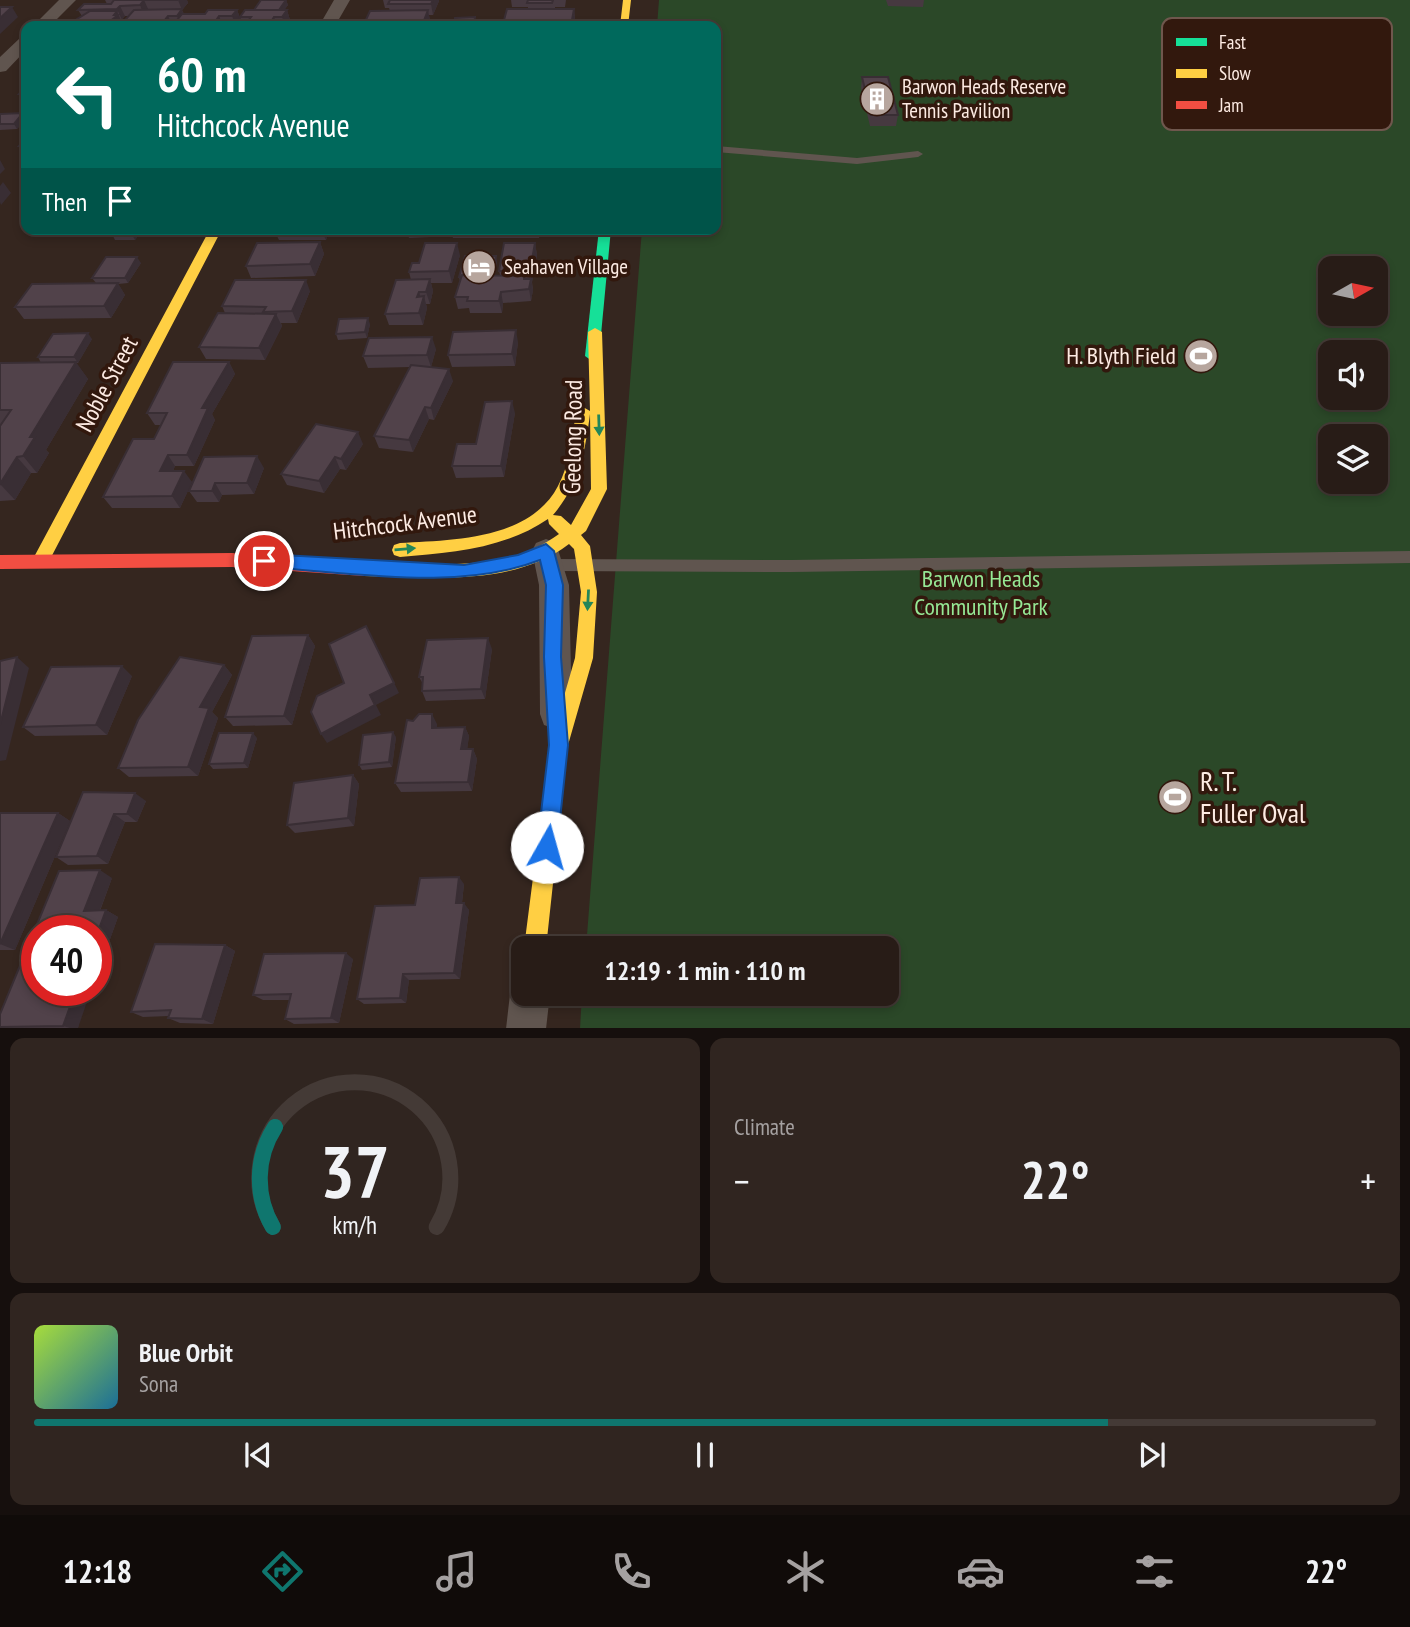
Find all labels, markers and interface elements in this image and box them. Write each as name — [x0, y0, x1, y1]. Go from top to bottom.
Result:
legend — [1162, 18, 1392, 130]
text: Fast — [1219, 30, 1247, 54]
text: 60 m — [157, 42, 246, 106]
icon: left — [42, 49, 133, 140]
text: Slow — [1219, 61, 1252, 85]
place label: Barwon Heads Reserve Tennis Pavilion — [902, 73, 1066, 124]
building icon: Barwon Heads Reserve Tennis Pavilion — [858, 80, 896, 118]
text: Jam — [1218, 93, 1244, 117]
text: Hitchcock Avenue — [157, 104, 350, 146]
icon: arrive — [101, 182, 139, 220]
text: Then — [42, 185, 87, 218]
hotel icon: Seahaven Village — [460, 248, 498, 286]
place label: Seahaven Village — [504, 253, 628, 280]
north arrow — [1318, 256, 1388, 326]
map controls — [1318, 256, 1388, 494]
street label: Noble Street — [68, 330, 145, 437]
sports icon: H. Blyth Field — [1182, 337, 1220, 375]
place label: H. Blyth Field — [1066, 340, 1176, 371]
button: sound — [1318, 340, 1388, 410]
street label: Geelong Road — [556, 380, 589, 494]
one-way arrow — [594, 414, 605, 436]
button: layers — [1318, 424, 1388, 494]
street label: Hitchcock Avenue — [331, 498, 479, 547]
pin — [234, 531, 294, 591]
icon: arrive — [245, 542, 283, 580]
one-way arrow — [395, 543, 417, 554]
park label: Barwon Heads Community Park — [914, 563, 1048, 622]
one-way arrow — [582, 589, 593, 611]
place label: R. T. Fuller Oval — [1200, 762, 1306, 831]
sports icon: R. T. Fuller Oval — [1156, 778, 1194, 816]
position arrow — [510, 810, 584, 884]
speed limit sign: 40 — [21, 915, 112, 1006]
text: 12:19 · 1 min · 110 m — [605, 954, 805, 987]
text: Climate — [734, 1112, 795, 1141]
text: 37 — [320, 1123, 390, 1217]
text: 22° — [1021, 1146, 1089, 1213]
text: − — [734, 1156, 750, 1205]
text: + — [1360, 1156, 1376, 1205]
text: km/h — [333, 1208, 377, 1240]
text: Blue Orbit — [139, 1336, 233, 1369]
text: Sona — [139, 1369, 178, 1398]
icon: previous — [239, 1436, 277, 1474]
icon: pause — [686, 1436, 724, 1474]
icon: next — [1133, 1436, 1171, 1474]
icon: directions — [258, 1547, 307, 1596]
icon: music — [432, 1547, 481, 1596]
icon: phone — [607, 1547, 656, 1596]
icon: climate — [781, 1547, 830, 1596]
icon: car — [956, 1547, 1005, 1596]
icon: filters — [1130, 1547, 1179, 1596]
text: 12:18 — [63, 1550, 132, 1592]
text: 22° — [1305, 1550, 1347, 1592]

